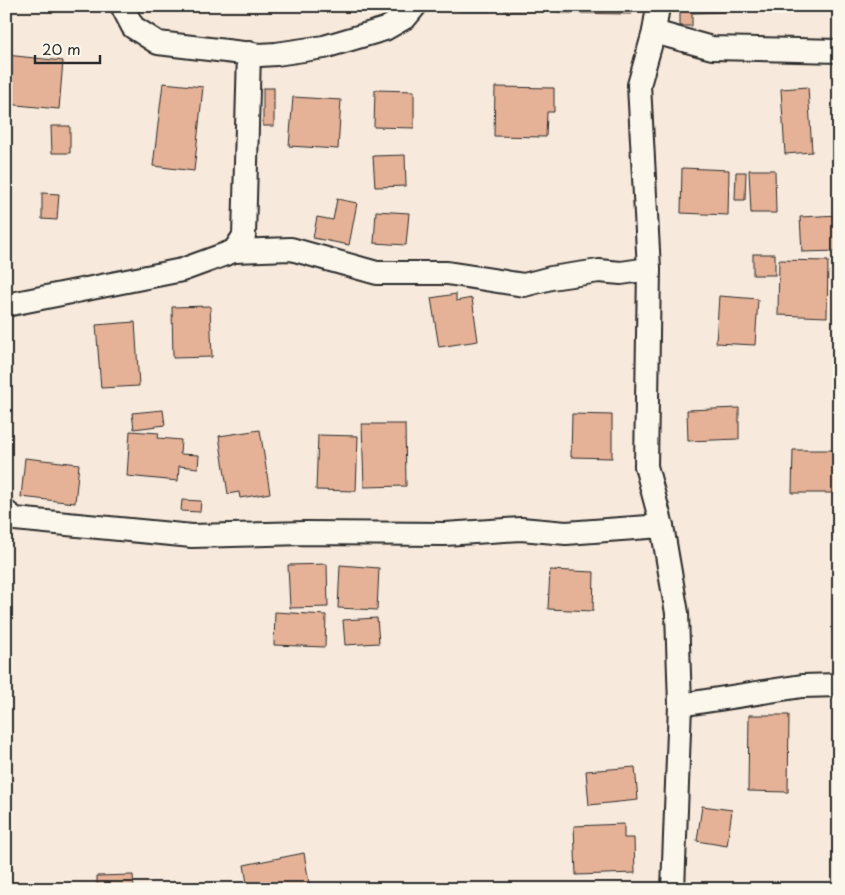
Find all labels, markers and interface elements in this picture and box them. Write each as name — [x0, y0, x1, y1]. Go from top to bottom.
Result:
scale bar — [35, 32, 100, 64]
text: 20 m — [42, 37, 81, 60]

